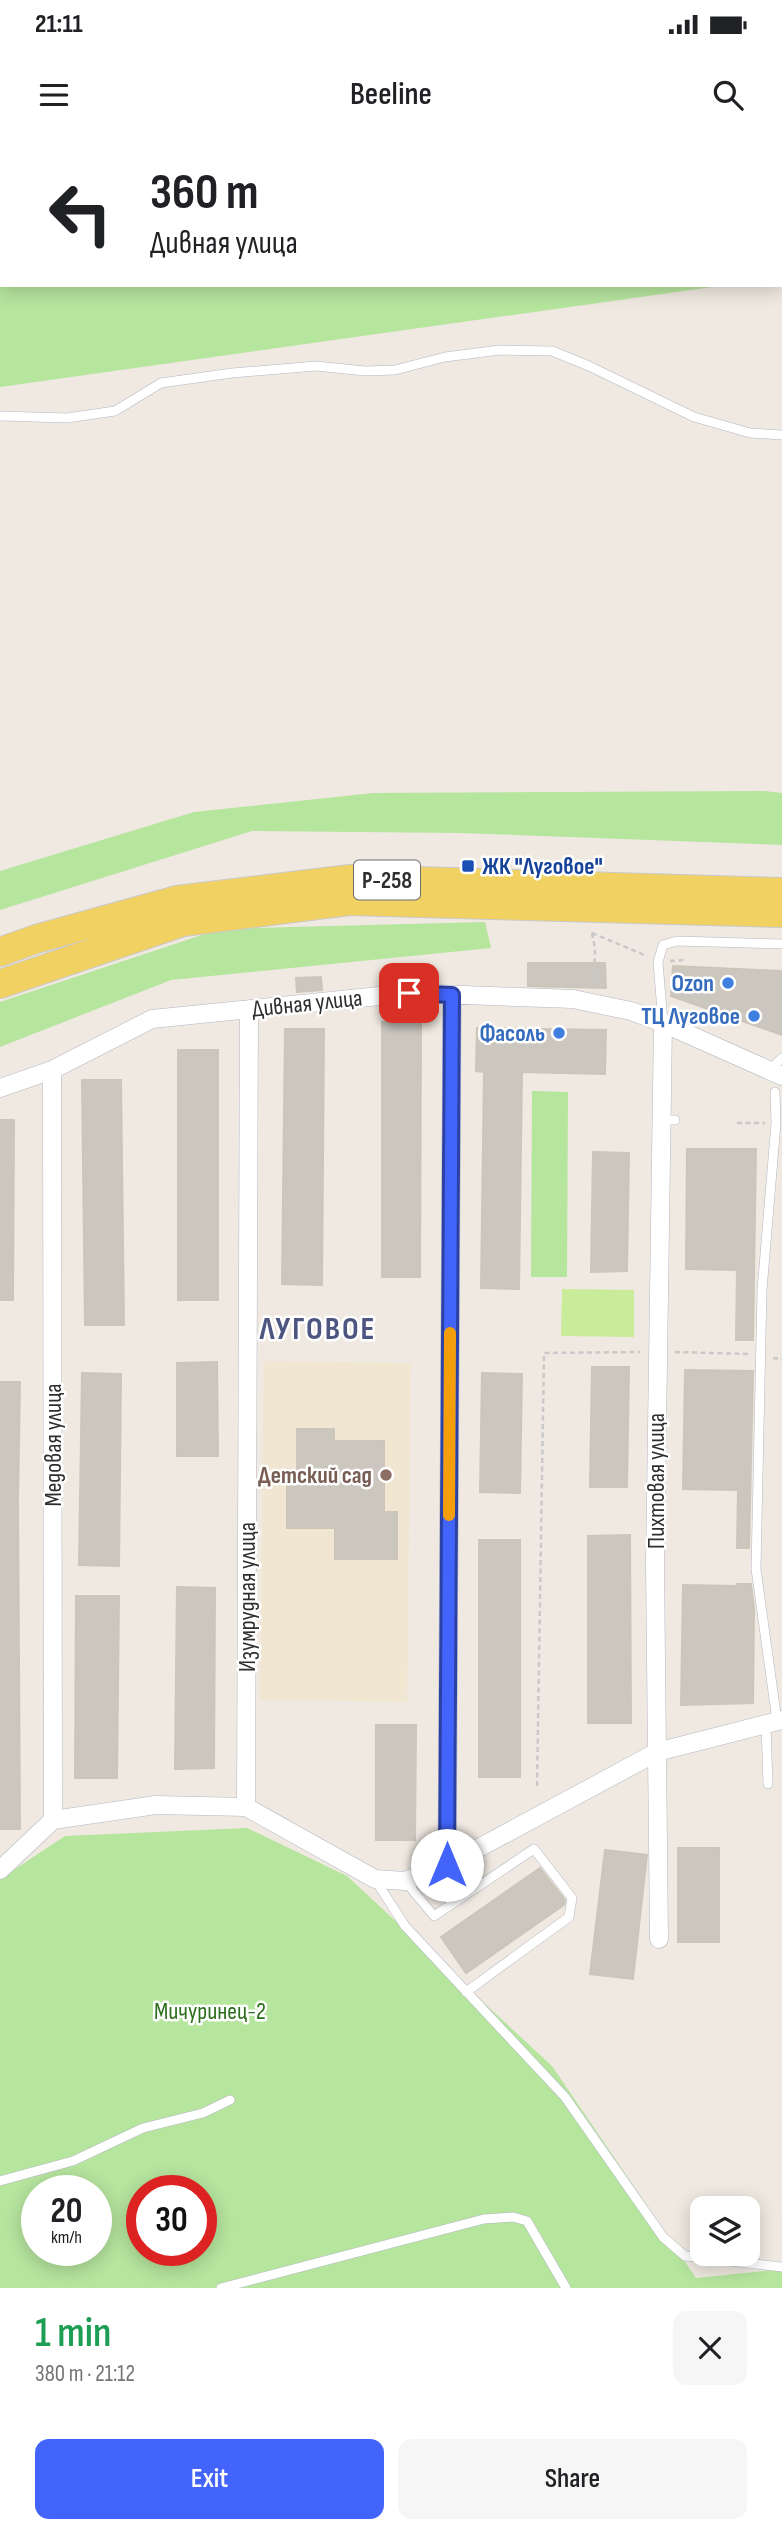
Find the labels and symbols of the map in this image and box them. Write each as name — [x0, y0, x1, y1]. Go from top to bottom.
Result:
place label: ЖК "Луговое" — [482, 852, 603, 881]
marker: ЖК "Луговое" — [460, 858, 476, 874]
road number: Р-258 — [354, 860, 420, 900]
pin — [379, 963, 439, 1023]
place label: Ozon — [672, 969, 714, 998]
marker: Ozon — [720, 975, 736, 991]
street label: Дивная улица — [250, 983, 364, 1024]
place label: ТЦ Луговое — [641, 1002, 740, 1031]
marker: ТЦ Луговое — [746, 1008, 762, 1024]
place label: Фасоль — [479, 1019, 545, 1048]
marker: Фасоль — [551, 1025, 567, 1041]
district label: ЛУГОВОЕ — [259, 1310, 376, 1349]
street label: Медовая улица — [39, 1383, 68, 1507]
street label: Пихтовая улица — [642, 1413, 671, 1549]
place label: Детский сад — [258, 1461, 372, 1490]
marker: Детский сад — [378, 1467, 394, 1483]
street label: Изумрудная улица — [233, 1522, 262, 1672]
position arrow — [410, 1828, 484, 1902]
park label: Мичуринец-2 — [154, 1997, 266, 2026]
speed limit sign: 30 — [126, 2175, 217, 2266]

